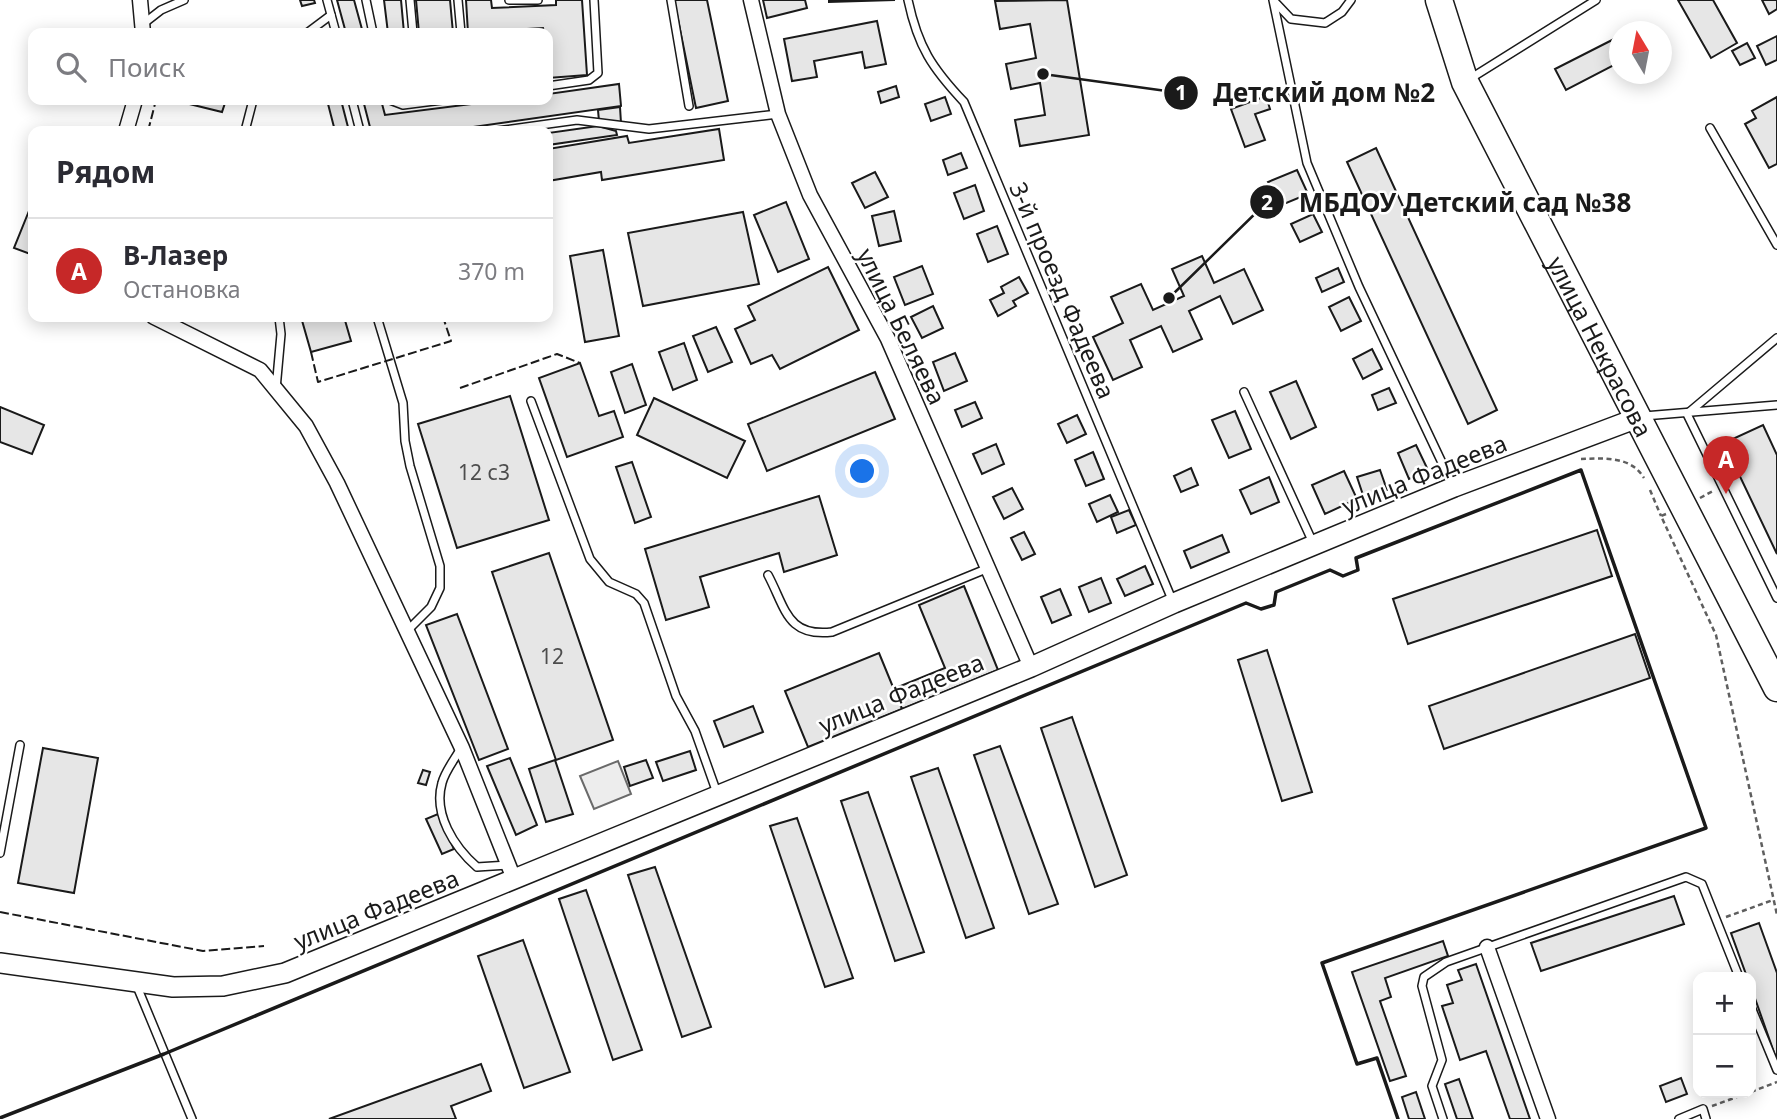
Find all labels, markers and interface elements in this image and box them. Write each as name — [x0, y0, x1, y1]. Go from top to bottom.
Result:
north arrow — [1609, 21, 1672, 84]
search box — [28, 28, 553, 105]
icon: search — [52, 48, 90, 86]
text: Поиск — [108, 49, 185, 85]
callout: Детский дом №2 — [1164, 69, 1449, 116]
text: Детский дом №2 — [1213, 74, 1435, 110]
text: 1 — [1175, 78, 1187, 106]
text: Рядом — [56, 151, 155, 192]
street label: 3-й проезд Фадеева — [1002, 177, 1124, 403]
callout: МБДОУ Детский сад №38 — [1250, 179, 1645, 226]
text: МБДОУ Детский сад №38 — [1299, 184, 1631, 220]
text: 2 — [1261, 188, 1273, 216]
text: В-Лазер — [123, 237, 228, 273]
street label: улица Беляева — [850, 242, 954, 410]
street label: улица Некрасова — [1541, 250, 1661, 442]
text: A — [71, 255, 87, 287]
text: 370 m — [458, 255, 525, 287]
text: Остановка — [123, 273, 241, 305]
street label: улица Фадеева — [1337, 426, 1511, 522]
pin: A — [1703, 436, 1749, 494]
your location — [845, 454, 879, 488]
house number: 12 с3 — [458, 458, 510, 486]
house number: 12 — [540, 642, 564, 670]
street label: улица Фадеева — [814, 645, 988, 741]
street label: улица Фадеева — [289, 861, 463, 957]
map controls — [1693, 972, 1756, 1098]
button: + — [1693, 972, 1756, 1035]
button: − — [1693, 1035, 1756, 1098]

